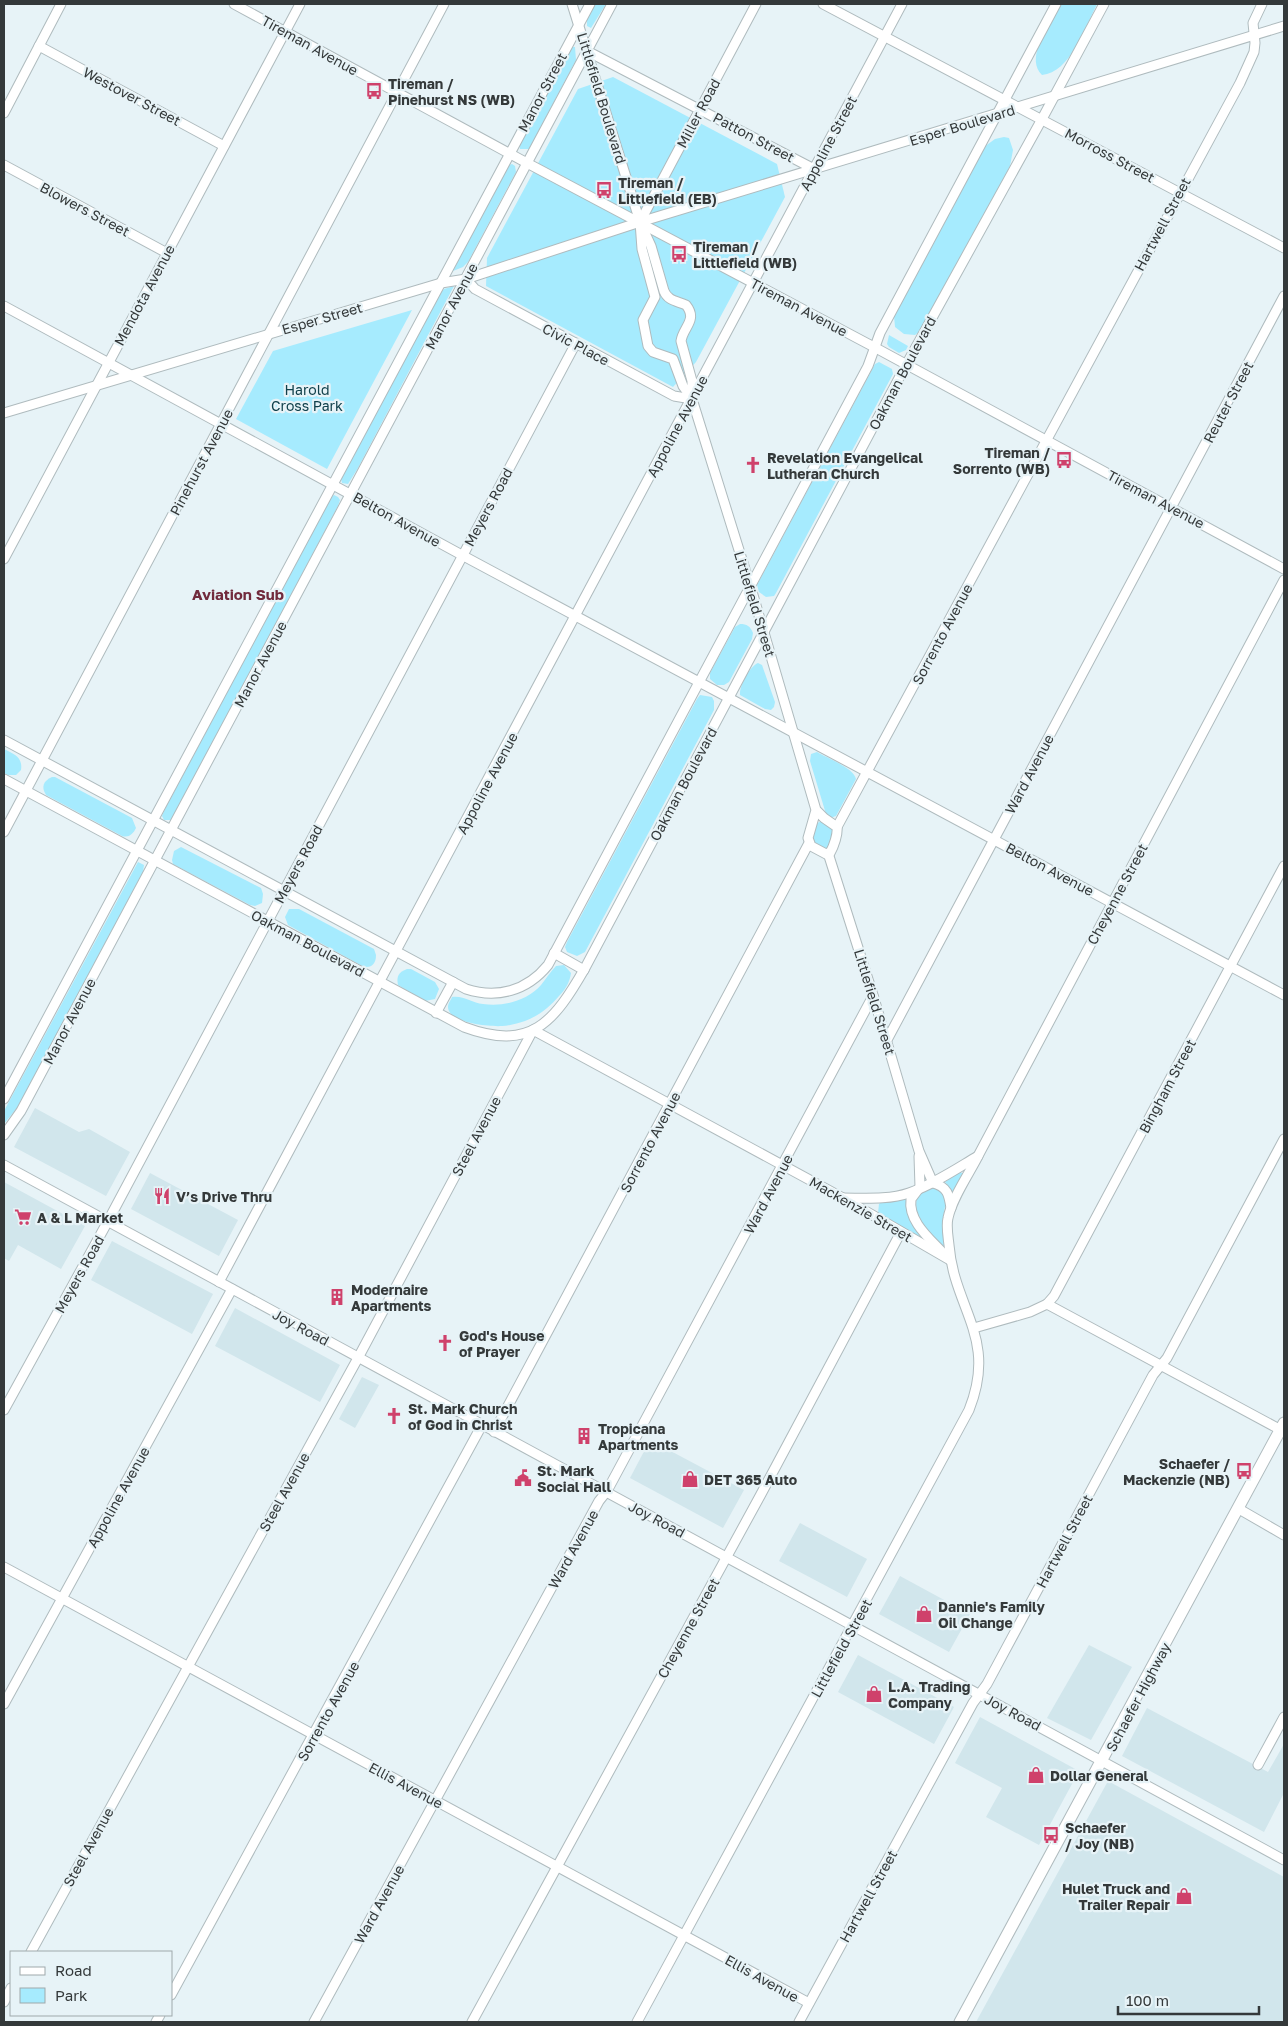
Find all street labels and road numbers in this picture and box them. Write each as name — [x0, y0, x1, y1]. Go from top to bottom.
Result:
street label: Tireman Avenue — [259, 11, 361, 79]
street label: Littlefield Boulevard — [574, 30, 630, 166]
street label: Manor Street — [514, 49, 570, 135]
street label: Westover Street — [80, 63, 184, 129]
street label: Miller Road — [673, 75, 723, 151]
street label: Appoline Street — [796, 93, 860, 193]
street label: Esper Boulevard — [907, 101, 1017, 149]
street label: Patton Street — [710, 108, 798, 166]
street label: Morross Street — [1062, 124, 1158, 186]
street label: Hartwell Street — [1130, 174, 1194, 274]
street label: Blowers Street — [37, 178, 133, 240]
street label: Mendota Avenue — [110, 241, 178, 349]
street label: Manor Avenue — [421, 260, 481, 352]
street label: Tireman Avenue — [747, 274, 851, 340]
street label: Esper Street — [280, 298, 364, 338]
street label: Oakman Boulevard — [865, 313, 939, 433]
street label: Civic Place — [540, 319, 612, 369]
street label: Reuter Street — [1199, 358, 1257, 446]
street label: Appoline Avenue — [643, 372, 711, 480]
street label: Pinehurst Avenue — [166, 406, 236, 518]
street label: Meyers Road — [460, 465, 516, 549]
street label: Tireman Avenue — [1104, 466, 1208, 532]
street label: Belton Avenue — [350, 488, 444, 550]
street label: Littlefield Street — [731, 549, 779, 659]
street label: Sorrento Avenue — [908, 581, 976, 687]
street label: Manor Avenue — [230, 618, 290, 710]
street label: Oakman Boulevard — [646, 724, 720, 844]
street label: Appoline Avenue — [453, 729, 521, 837]
street label: Ward Avenue — [1001, 731, 1057, 817]
street label: Meyers Road — [270, 822, 326, 906]
street label: Belton Avenue — [1003, 839, 1097, 899]
street label: Cheyenne Street — [1083, 841, 1151, 947]
street label: Oakman Boulevard — [248, 906, 368, 980]
street label: Littlefield Street — [851, 947, 899, 1057]
street label: Manor Avenue — [39, 975, 99, 1067]
street label: Bingham Street — [1135, 1036, 1199, 1136]
street label: Sorrento Avenue — [616, 1089, 684, 1195]
street label: Steel Avenue — [448, 1093, 504, 1179]
street label: Ward Avenue — [740, 1151, 796, 1237]
street label: Mackenzie Street — [807, 1173, 915, 1245]
street label: Meyers Road — [51, 1232, 107, 1316]
street label: Joy Road — [270, 1305, 332, 1349]
street label: Appoline Avenue — [83, 1444, 153, 1550]
street label: Steel Avenue — [255, 1449, 313, 1535]
street label: Hartwell Street — [1032, 1491, 1096, 1591]
street label: Joy Road — [626, 1497, 688, 1541]
street label: Ward Avenue — [544, 1507, 602, 1591]
street label: Cheyenne Street — [653, 1575, 723, 1681]
street label: Littlefield Street — [807, 1596, 875, 1700]
street label: Schaefer Highway — [1102, 1639, 1174, 1754]
street label: Sorrento Avenue — [293, 1658, 363, 1764]
street label: Joy Road — [982, 1690, 1044, 1734]
street label: Ellis Avenue — [366, 1758, 446, 1812]
street label: Steel Avenue — [59, 1804, 117, 1890]
street label: Hartwell Street — [836, 1847, 900, 1945]
street label: Ward Avenue — [350, 1862, 408, 1946]
street label: Ellis Avenue — [722, 1951, 802, 2005]

